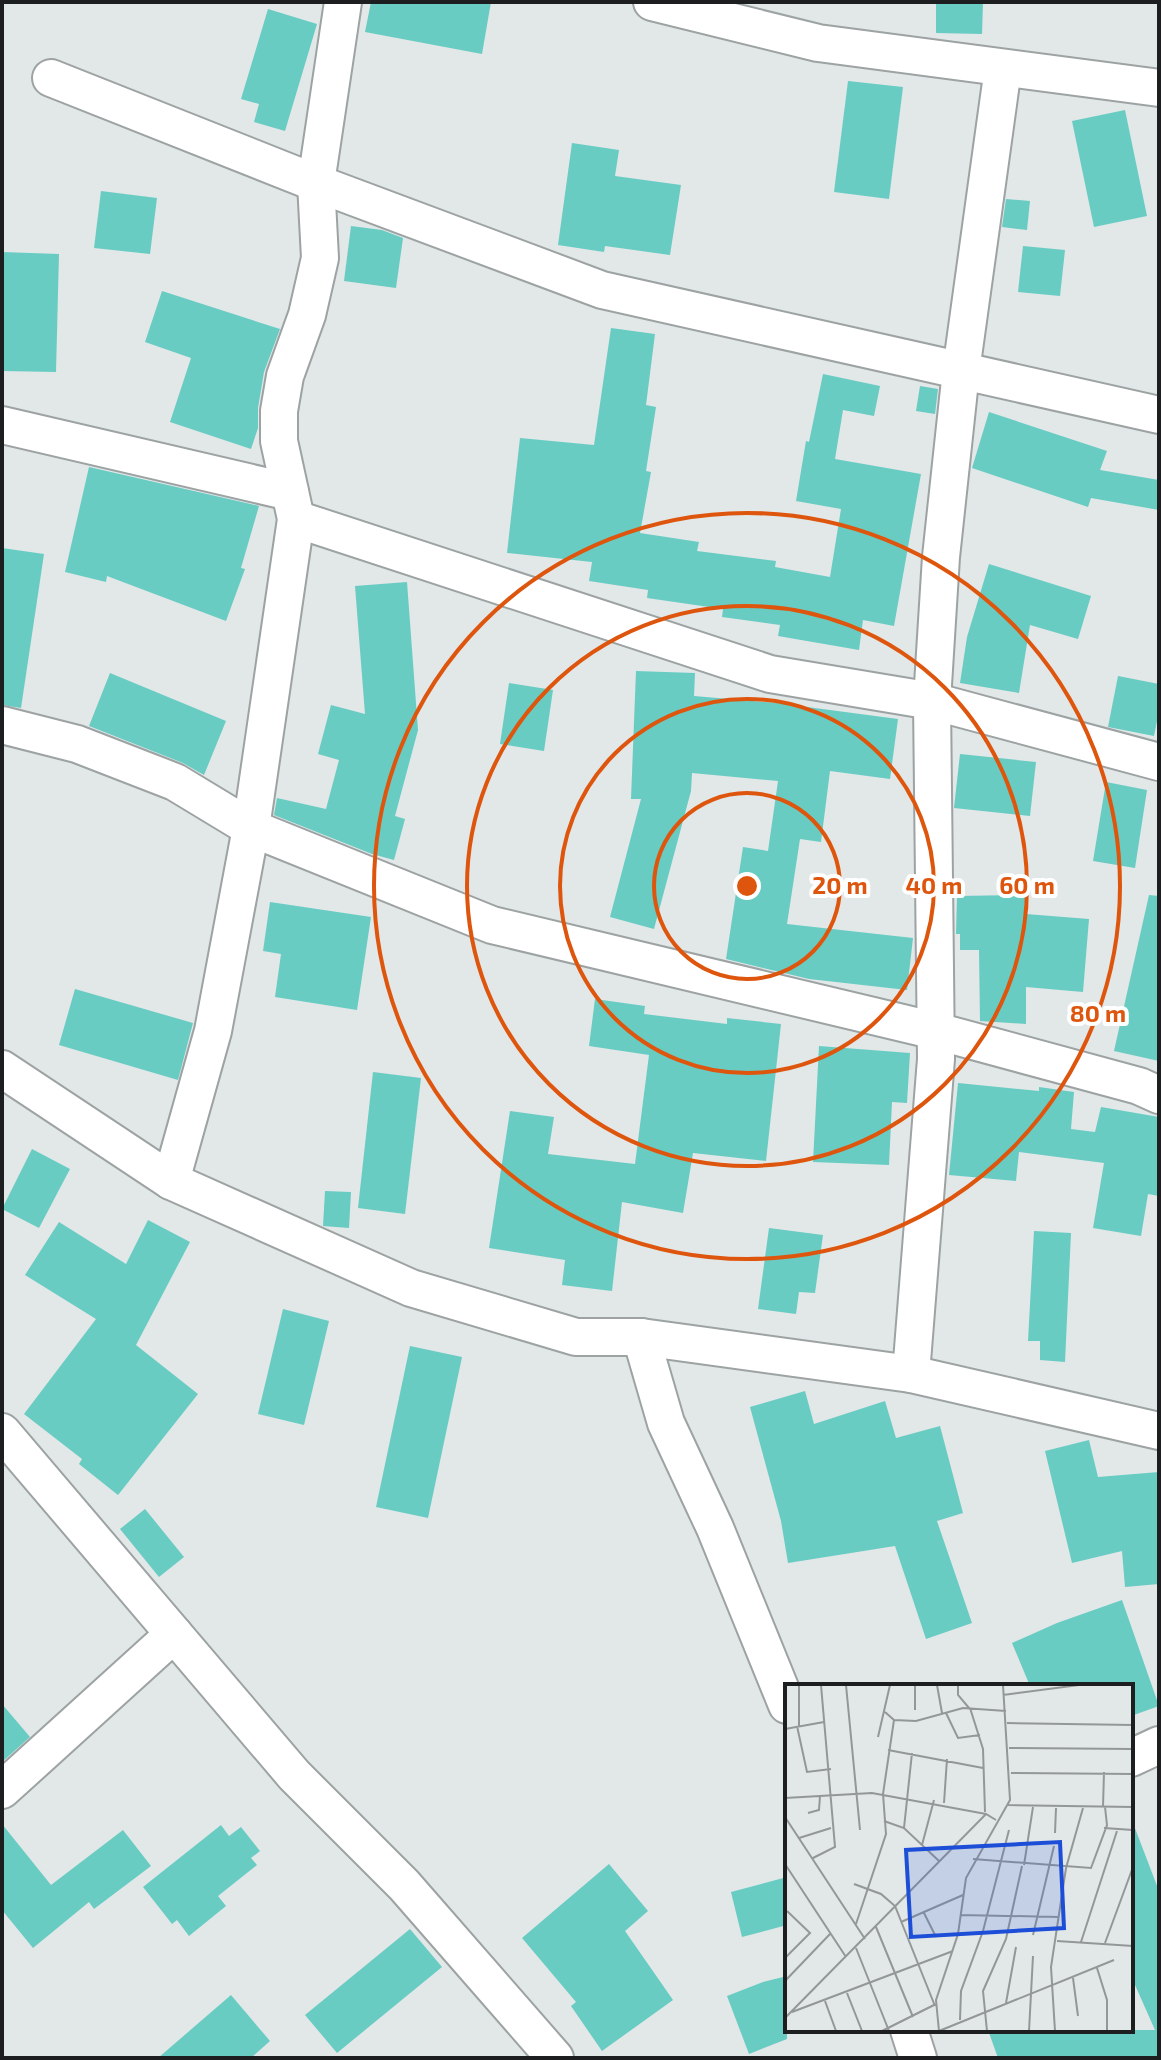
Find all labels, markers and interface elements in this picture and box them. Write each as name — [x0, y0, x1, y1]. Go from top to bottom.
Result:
text: 20 m — [812, 870, 868, 899]
text: 40 m — [906, 870, 962, 899]
text: 60 m — [999, 870, 1055, 899]
centre of rings — [733, 872, 761, 900]
text: 80 m — [1070, 998, 1126, 1027]
inset map — [785, 1684, 1133, 2032]

